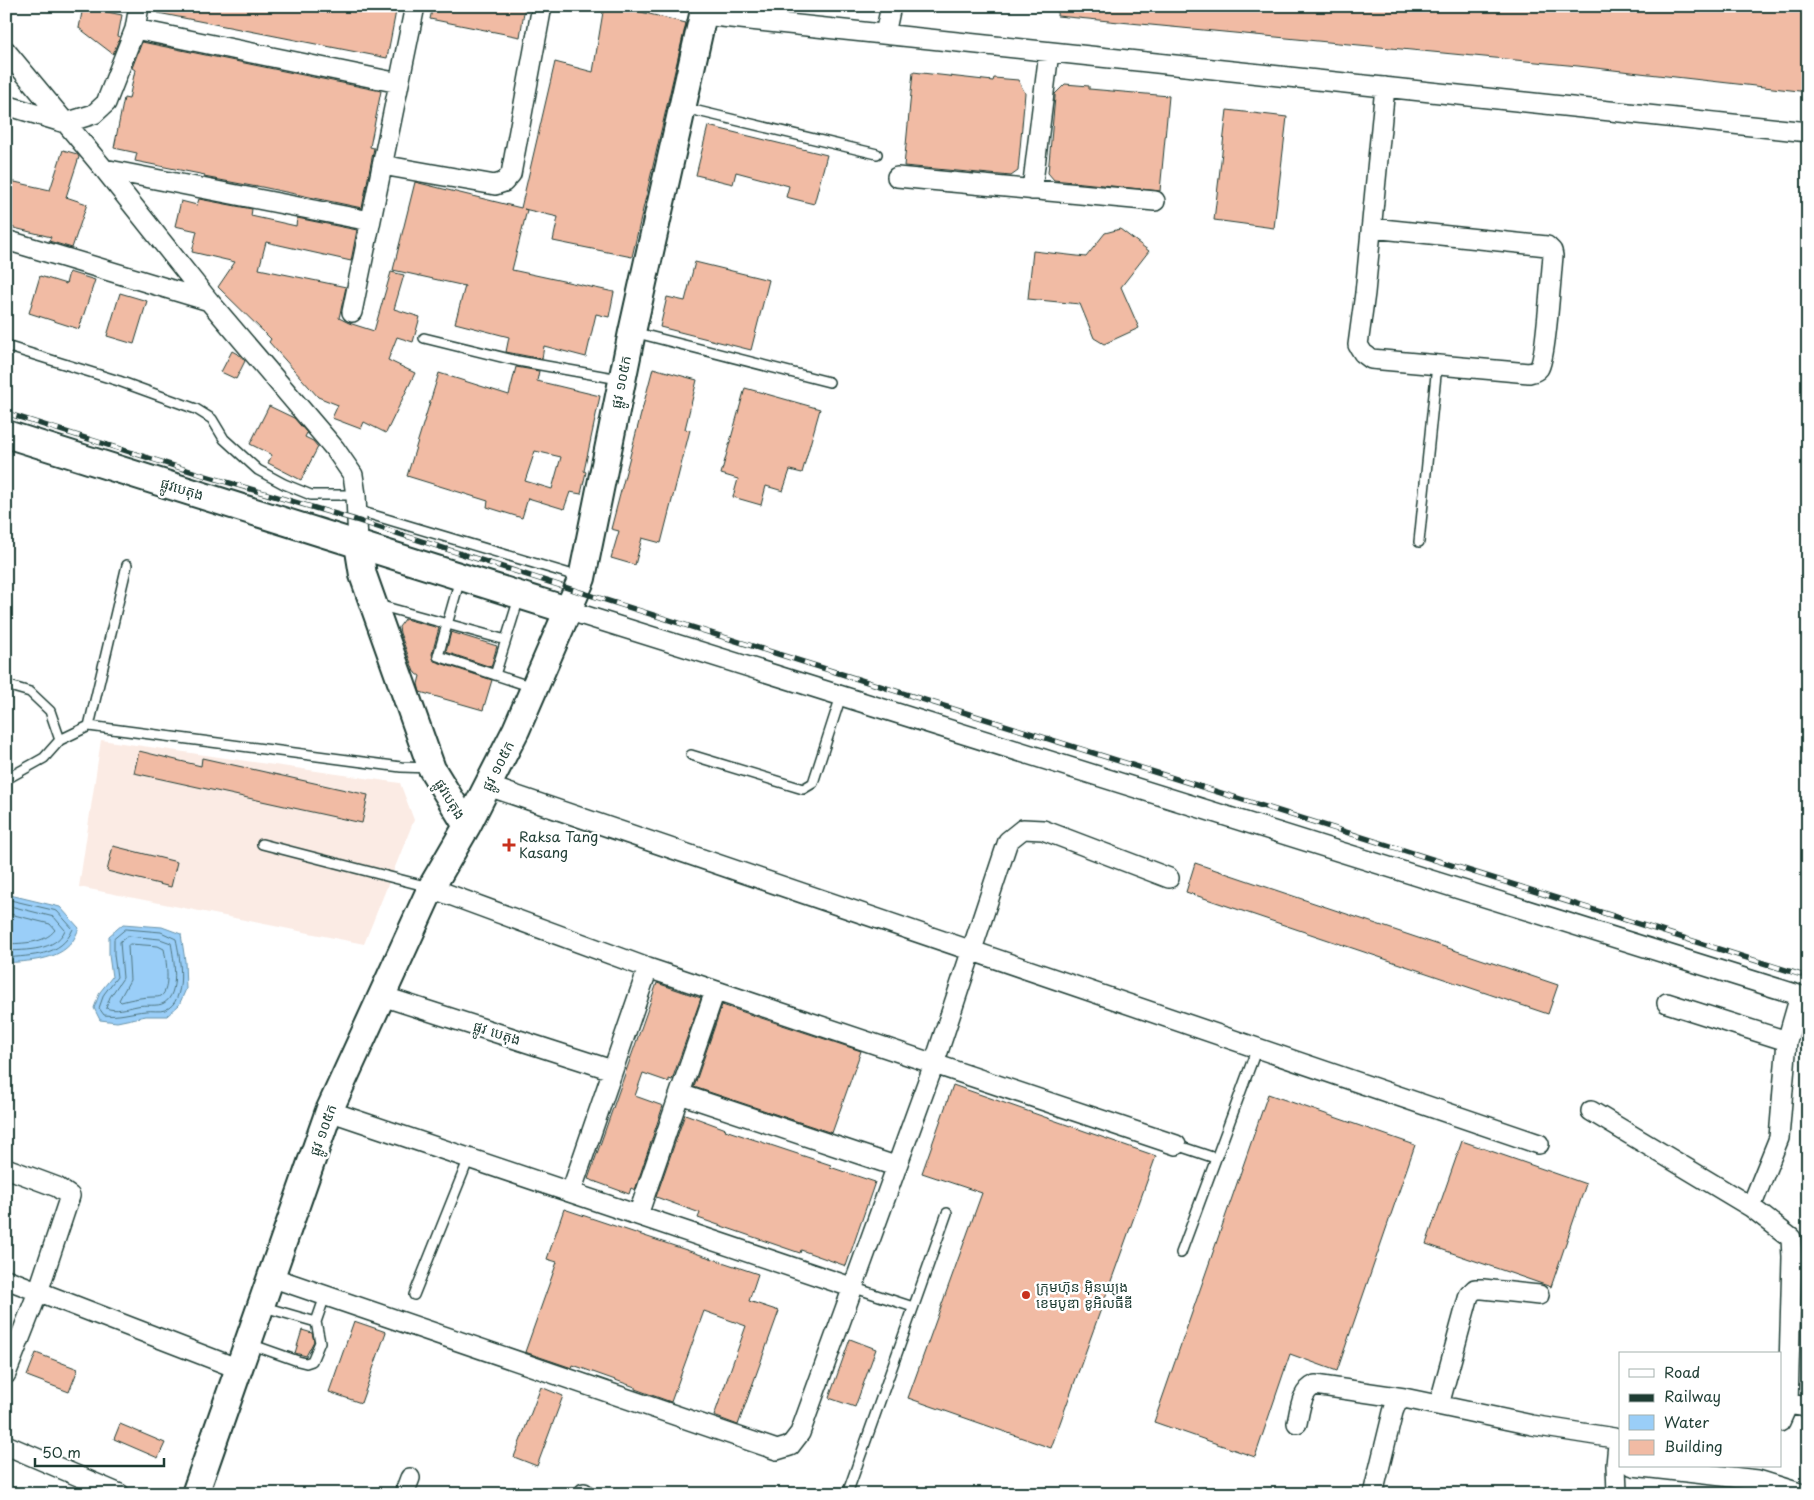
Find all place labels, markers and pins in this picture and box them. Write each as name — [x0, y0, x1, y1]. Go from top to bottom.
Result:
place label: Raksa Tang Kasang — [519, 826, 598, 863]
marker: Raksa Tang Kasang — [503, 839, 515, 851]
place label: ក្រុមហ៊ុន អ៊ិនឃ្យុង ខេមបូឌា ខូអិលធីឌី — [1036, 1276, 1133, 1313]
marker: ក្រុមហ៊ុន អ៊ិនឃ្យុង ខេមបូឌា ខូអិលធីឌី — [1020, 1289, 1032, 1301]

